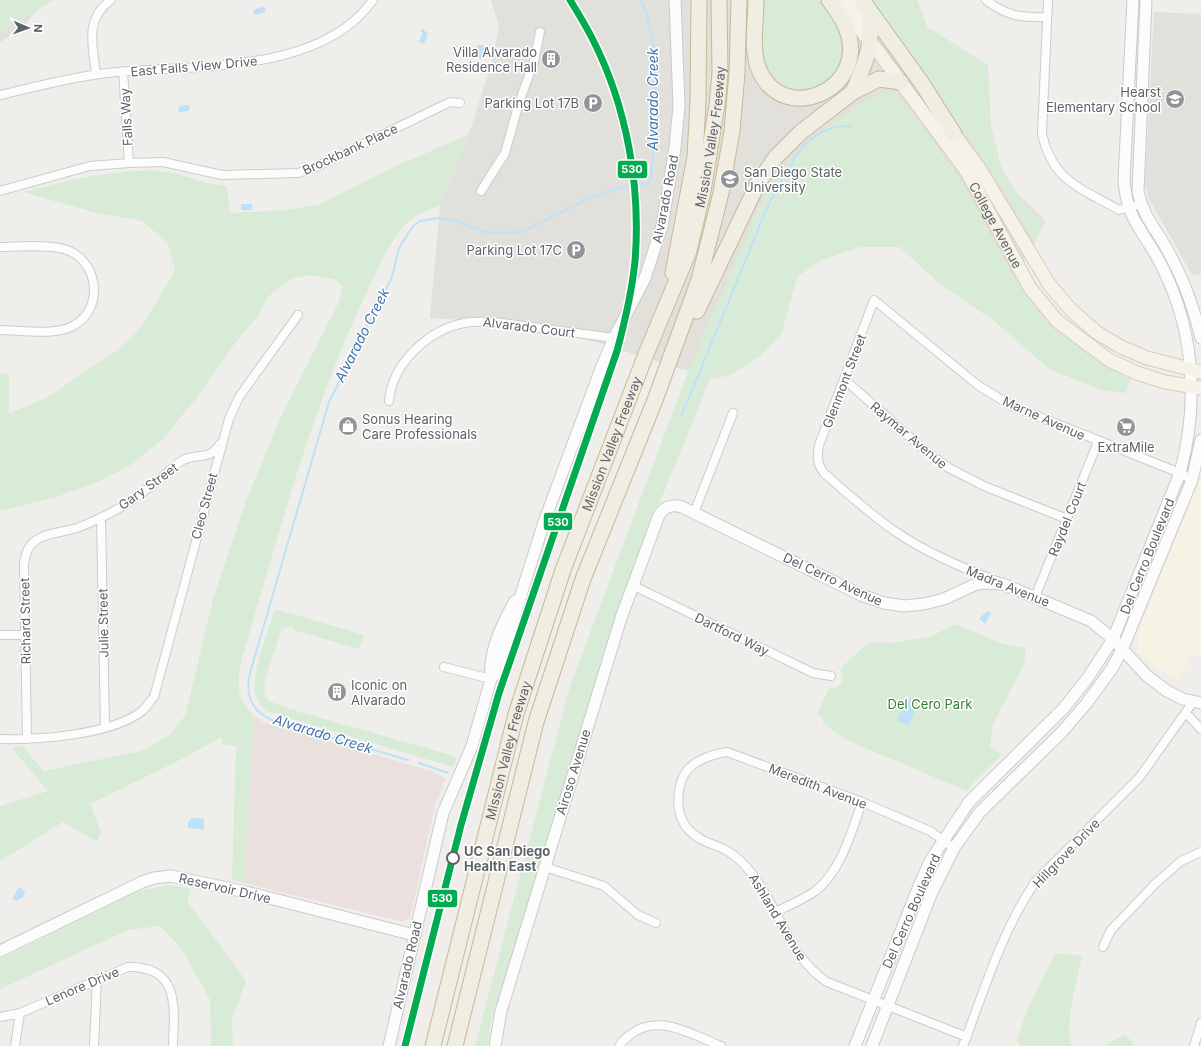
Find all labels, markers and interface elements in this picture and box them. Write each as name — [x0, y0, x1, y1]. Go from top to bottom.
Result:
north arrow — [8, 8, 48, 48]
text: N — [31, 24, 45, 33]
place label: Villa Alvarado Residence Hall — [446, 44, 537, 75]
water label: Alvarado Creek — [644, 47, 661, 151]
building icon: Villa Alvarado Residence Hall — [540, 48, 562, 70]
street label: East Falls View Drive — [130, 52, 258, 80]
street label: Mission Valley Freeway — [691, 66, 728, 209]
place label: Hearst Elementary School — [1046, 84, 1161, 115]
street label: Falls Way — [116, 88, 136, 146]
school or university icon: Hearst Elementary School — [1164, 88, 1186, 110]
parking icon: Parking Lot 17B — [582, 92, 604, 114]
place label: Parking Lot 17B — [485, 95, 579, 111]
street label: Brockbank Place — [300, 120, 400, 178]
street label: Alvarado Road — [649, 153, 681, 245]
line badge: 530 — [617, 160, 648, 179]
text: 530 — [621, 162, 643, 176]
place label: San Diego State University — [744, 164, 842, 195]
school or university icon: San Diego State University — [719, 168, 741, 190]
street label: College Avenue — [966, 179, 1026, 271]
parking icon: Parking Lot 17C — [565, 239, 587, 261]
place label: Parking Lot 17C — [467, 242, 562, 258]
water label: Alvarado Creek — [330, 285, 393, 385]
street label: Alvarado Court — [482, 313, 576, 341]
street label: Glenmont Street — [819, 332, 869, 430]
street label: Mission Valley Freeway — [578, 374, 645, 513]
street label: Marne Avenue — [1000, 393, 1088, 443]
street label: Raymar Avenue — [867, 398, 951, 472]
place label: Sonus Hearing Care Professionals — [362, 411, 477, 442]
shop icon: Sonus Hearing Care Professionals — [337, 415, 359, 437]
supermarket icon: ExtraMile — [1115, 416, 1137, 438]
place label: ExtraMile — [1097, 439, 1155, 455]
street label: Gary Street — [115, 459, 181, 513]
street label: Cleo Street — [187, 471, 221, 541]
street label: Raydel Court — [1045, 479, 1089, 559]
street label: Del Cerro Boulevard — [1116, 496, 1178, 616]
line badge: 530 — [543, 512, 573, 531]
text: 530 — [547, 515, 569, 529]
street label: Del Cerro Avenue — [781, 549, 885, 609]
street label: Madra Avenue — [964, 562, 1052, 610]
street label: Richard Street — [16, 577, 34, 665]
street label: Julie Street — [94, 588, 112, 658]
street label: Dartford Way — [692, 609, 772, 659]
place label: Iconic on Alvarado — [351, 677, 407, 708]
street label: Mission Valley Freeway — [482, 679, 534, 822]
building icon: Iconic on Alvarado — [326, 681, 348, 703]
park label: Del Cero Park — [888, 696, 972, 712]
water label: Alvarado Creek — [270, 710, 375, 757]
street label: Airoso Avenue — [552, 727, 594, 817]
street label: Meredith Avenue — [767, 760, 869, 812]
street label: Hillgrove Drive — [1029, 815, 1103, 891]
place label: UC San Diego Health East — [464, 843, 550, 874]
marker: UC San Diego Health East — [446, 851, 460, 865]
street label: Del Cerro Boulevard — [879, 851, 943, 971]
street label: Reservoir Drive — [177, 870, 273, 906]
street label: Ashland Avenue — [746, 870, 810, 964]
line badge: 530 — [427, 889, 458, 908]
text: 530 — [431, 891, 453, 905]
street label: Alvarado Road — [389, 920, 425, 1010]
street label: Lenore Drive — [43, 963, 121, 1009]

